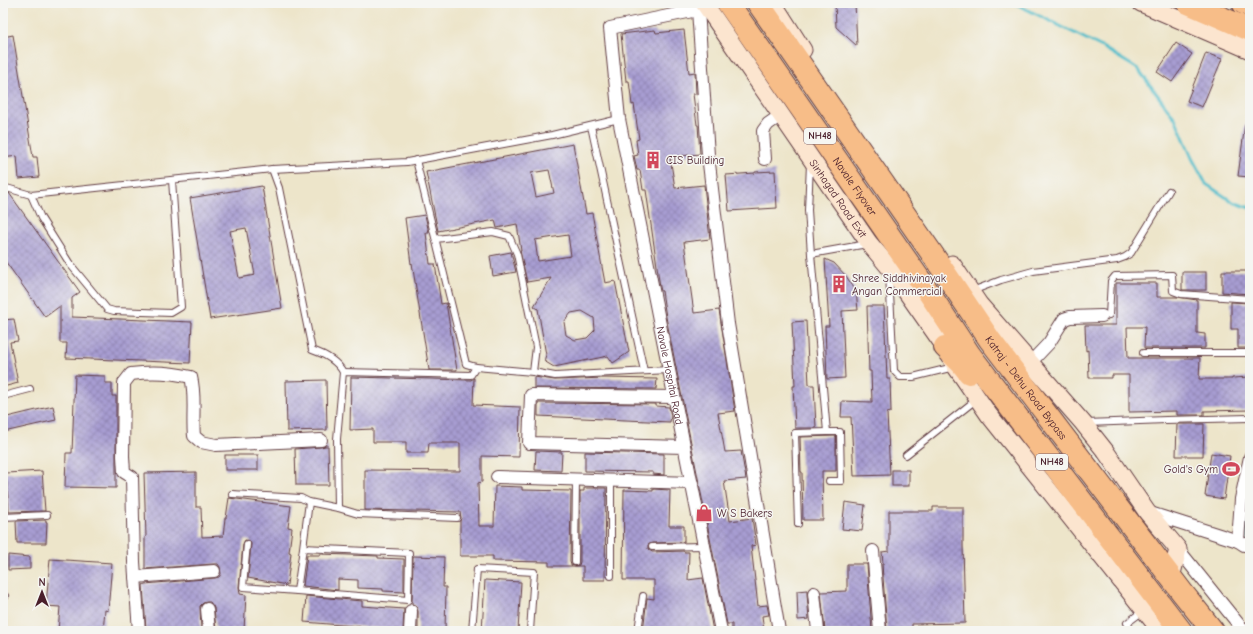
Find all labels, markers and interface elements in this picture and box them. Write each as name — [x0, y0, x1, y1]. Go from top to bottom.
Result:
road number: NH48 — [804, 128, 836, 144]
building icon: CIS Building — [643, 150, 663, 170]
place label: CIS Building — [666, 154, 724, 167]
street label: Navale Flyover — [830, 155, 880, 218]
street label: Sinhagad Road Exit — [807, 157, 870, 241]
place label: Shree Siddhivinayak Angan Commercial — [852, 272, 947, 298]
building icon: Shree Siddhivinayak Angan Commercial — [829, 274, 849, 294]
street label: Navale Hospital Road — [654, 325, 686, 426]
street label: Katraj - Dehu Road Bypass — [983, 333, 1070, 442]
road number: NH48 — [1036, 454, 1068, 470]
sports icon: Gold's Gym — [1221, 459, 1241, 479]
place label: Gold's Gym — [1164, 463, 1218, 476]
shop icon: W S Bakers — [694, 503, 714, 523]
place label: W S Bakers — [717, 507, 772, 520]
north arrow — [22, 572, 62, 612]
text: N — [38, 576, 46, 589]

